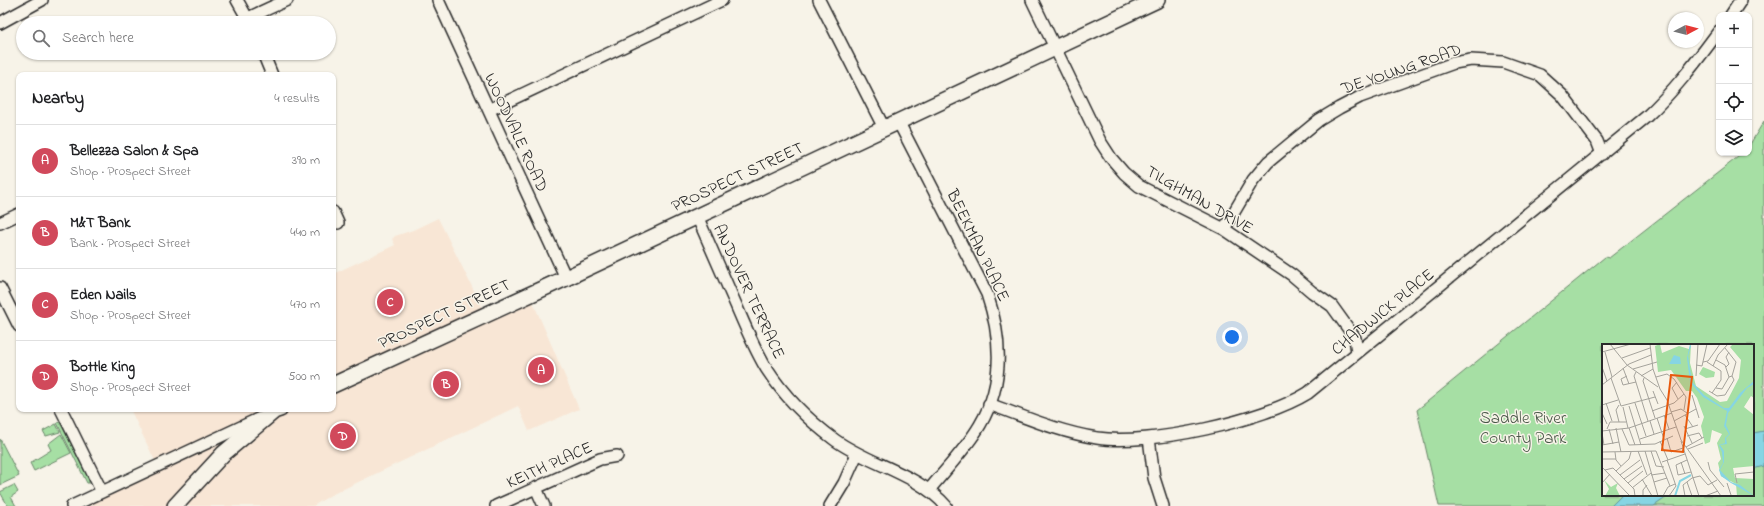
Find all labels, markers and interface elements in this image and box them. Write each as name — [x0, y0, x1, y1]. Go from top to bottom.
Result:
north arrow — [1668, 12, 1704, 48]
map controls — [1716, 12, 1752, 156]
button: + — [1716, 12, 1752, 48]
search box — [16, 16, 336, 60]
icon: search — [30, 27, 52, 49]
text: Search here — [62, 27, 134, 49]
street label: DE YOUNG ROAD — [1337, 37, 1465, 102]
button: − — [1716, 48, 1752, 84]
street label: WOODVALE ROAD — [477, 69, 554, 196]
button: locate — [1716, 84, 1752, 120]
text: Nearby — [32, 86, 84, 111]
text: 4 results — [274, 89, 320, 108]
button: layers — [1716, 120, 1752, 156]
street label: PROSPECT STREET — [667, 136, 808, 219]
text: Bellezza Salon & Spa — [70, 140, 199, 162]
text: A — [41, 151, 49, 170]
text: 390 m — [292, 151, 320, 170]
street label: TILGHMAN DRIVE — [1141, 159, 1258, 241]
text: Shop · Prospect Street — [70, 162, 191, 181]
street label: BEEKMAN PLACE — [939, 184, 1016, 306]
text: M&T Bank — [70, 212, 130, 234]
street label: ANDOVER TERRACE — [706, 220, 791, 363]
text: B — [41, 223, 49, 242]
text: 440 m — [290, 223, 320, 242]
text: Bank · Prospect Street — [70, 234, 190, 253]
street label: CHADWICK PLACE — [1326, 263, 1440, 362]
street label: PROSPECT STREET — [375, 273, 513, 353]
text: Eden Nails — [70, 284, 136, 306]
pin: C — [377, 287, 403, 317]
text: C — [41, 295, 49, 314]
text: 470 m — [290, 295, 320, 314]
text: Shop · Prospect Street — [70, 306, 191, 325]
your location — [1222, 327, 1242, 347]
inset map — [1602, 344, 1754, 496]
pin: A — [528, 355, 554, 385]
text: Bottle King — [70, 356, 135, 378]
text: D — [40, 367, 50, 386]
text: 500 m — [288, 367, 320, 386]
pin: B — [433, 369, 459, 399]
text: Shop · Prospect Street — [70, 378, 191, 397]
park label: Saddle River County Park — [1480, 406, 1567, 452]
pin: D — [330, 421, 356, 451]
street label: KEITH PLACE — [503, 435, 597, 495]

